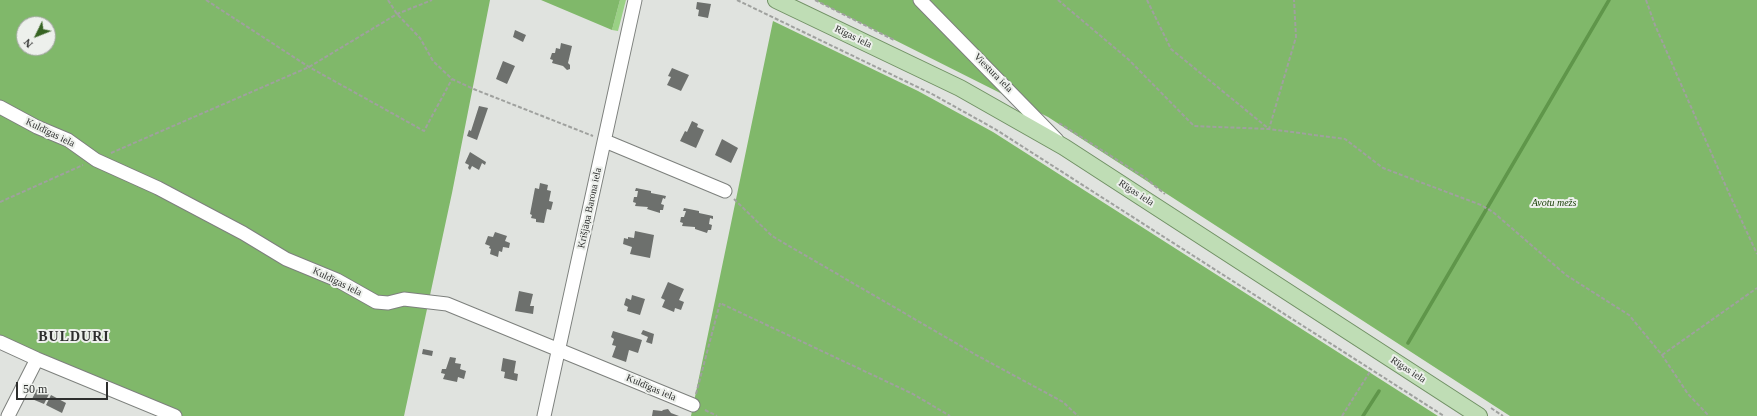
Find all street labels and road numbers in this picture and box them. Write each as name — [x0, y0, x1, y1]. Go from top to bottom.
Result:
street label: Rīgas iela — [833, 23, 873, 51]
street label: Viestura iela — [971, 51, 1015, 95]
street label: Kuldīgas iela — [24, 116, 76, 150]
street label: Krišjāņa Barona iela — [576, 167, 604, 249]
street label: Rīgas iela — [1116, 177, 1156, 209]
street label: Kuldīgas iela — [311, 265, 363, 299]
street label: Rīgas iela — [1388, 354, 1428, 386]
street label: Kuldīgas iela — [624, 372, 678, 404]

